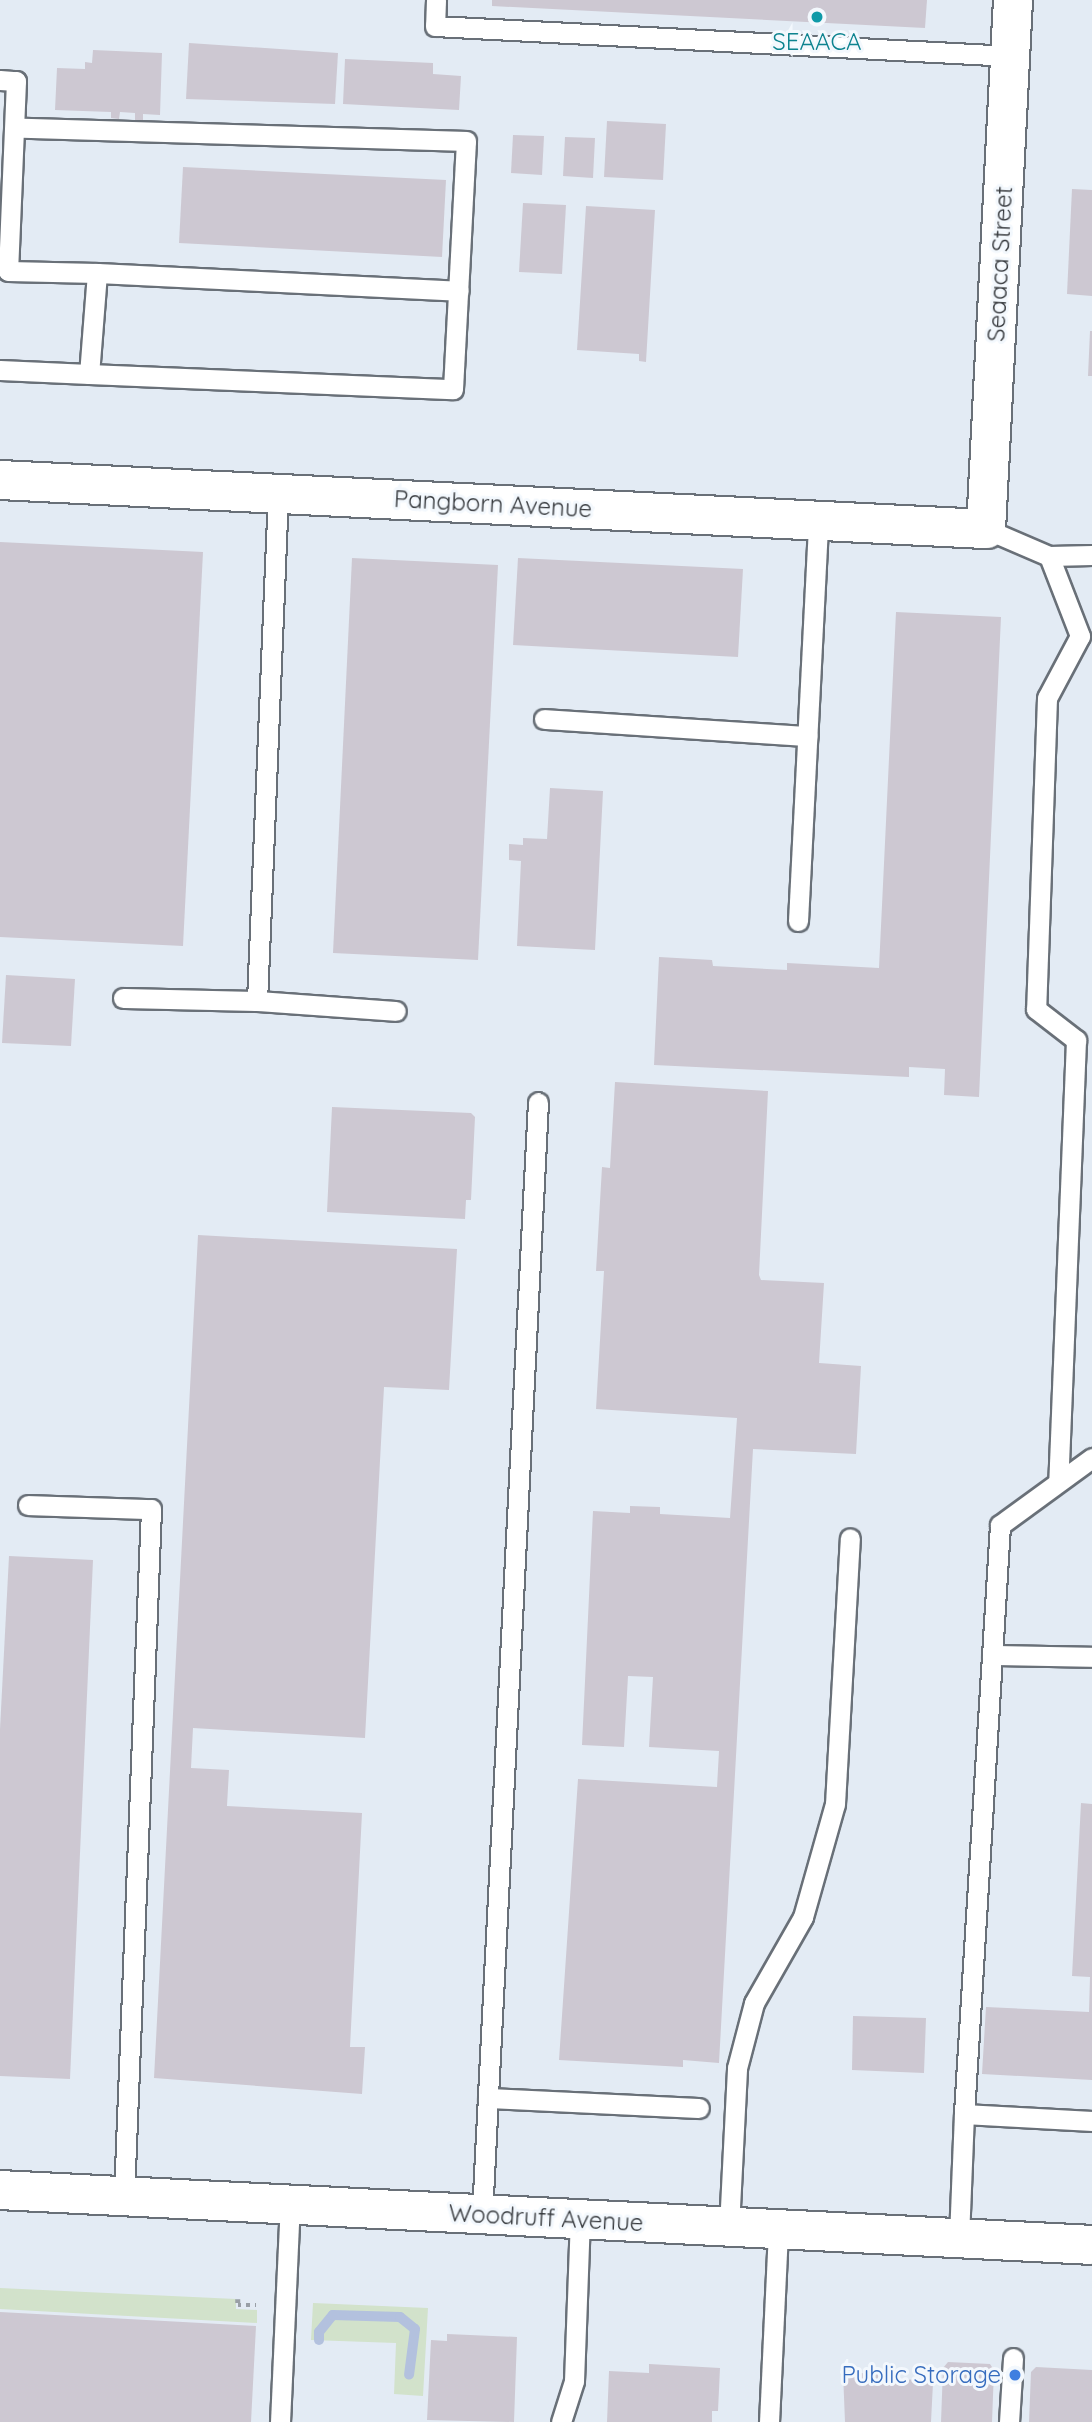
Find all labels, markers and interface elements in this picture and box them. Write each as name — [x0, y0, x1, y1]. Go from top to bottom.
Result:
marker: SEAACA — [809, 9, 825, 25]
place label: SEAACA — [772, 28, 862, 56]
street label: Seaaca Street — [982, 186, 1018, 342]
street label: Pangborn Avenue — [393, 484, 593, 524]
street label: Woodruff Avenue — [448, 2199, 644, 2237]
place label: Public Storage — [841, 2361, 1001, 2389]
marker: Public Storage — [1007, 2367, 1023, 2383]

